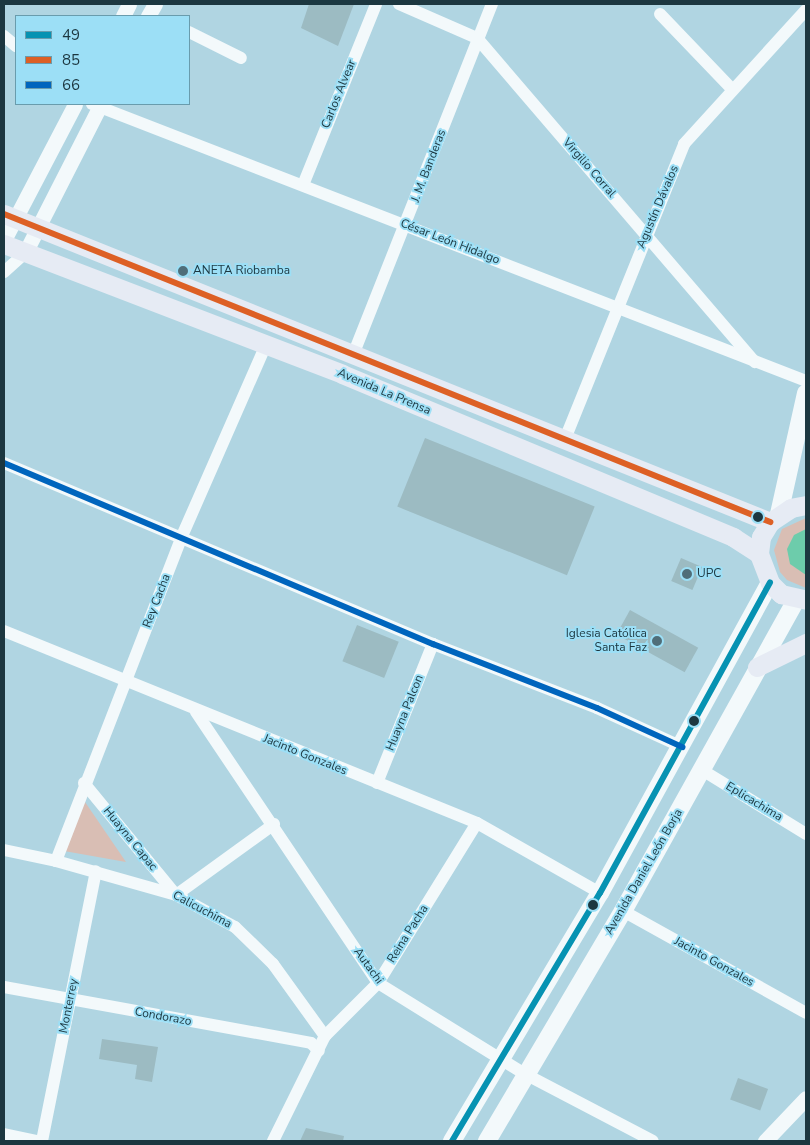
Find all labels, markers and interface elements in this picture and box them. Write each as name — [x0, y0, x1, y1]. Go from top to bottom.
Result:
legend — [15, 15, 190, 105]
text: 49 — [62, 25, 80, 45]
text: 85 — [62, 50, 80, 70]
street label: Carlos Alvear — [319, 58, 359, 130]
text: 66 — [62, 75, 80, 95]
street label: J. M. Banderas — [409, 128, 449, 204]
street label: Virgilio Corral — [559, 135, 619, 201]
street label: Agustín Dávalos — [634, 163, 682, 251]
street label: César León Hidalgo — [398, 216, 502, 268]
place label: ANETA Riobamba — [193, 264, 290, 278]
marker: ANETA Riobamba — [177, 265, 189, 277]
street label: Avenida La Prensa — [335, 366, 433, 418]
unlabelled marker — [753, 512, 763, 522]
place label: UPC — [697, 567, 721, 581]
marker: UPC — [681, 568, 693, 580]
street label: Rey Cacha — [140, 572, 174, 630]
place label: Iglesia Católica Santa Faz — [566, 627, 647, 655]
marker: Iglesia Católica Santa Faz — [651, 635, 663, 647]
street label: Huayna Palcon — [383, 673, 427, 753]
unlabelled marker — [689, 716, 699, 726]
street label: Jacinto Gonzales — [261, 732, 349, 778]
street label: Eplicachima — [723, 779, 785, 825]
street label: Huayna Capac — [100, 804, 160, 874]
street label: Avenida Daniel León Borja — [602, 807, 686, 937]
street label: Calicuchima — [170, 888, 234, 932]
unlabelled marker — [588, 900, 598, 910]
street label: Reina Pacha — [384, 902, 432, 966]
street label: Jacinto Gonzales — [672, 934, 756, 990]
street label: Autachi — [350, 945, 386, 987]
street label: Monterrey — [57, 978, 81, 1034]
street label: Condorazo — [133, 1005, 193, 1029]

